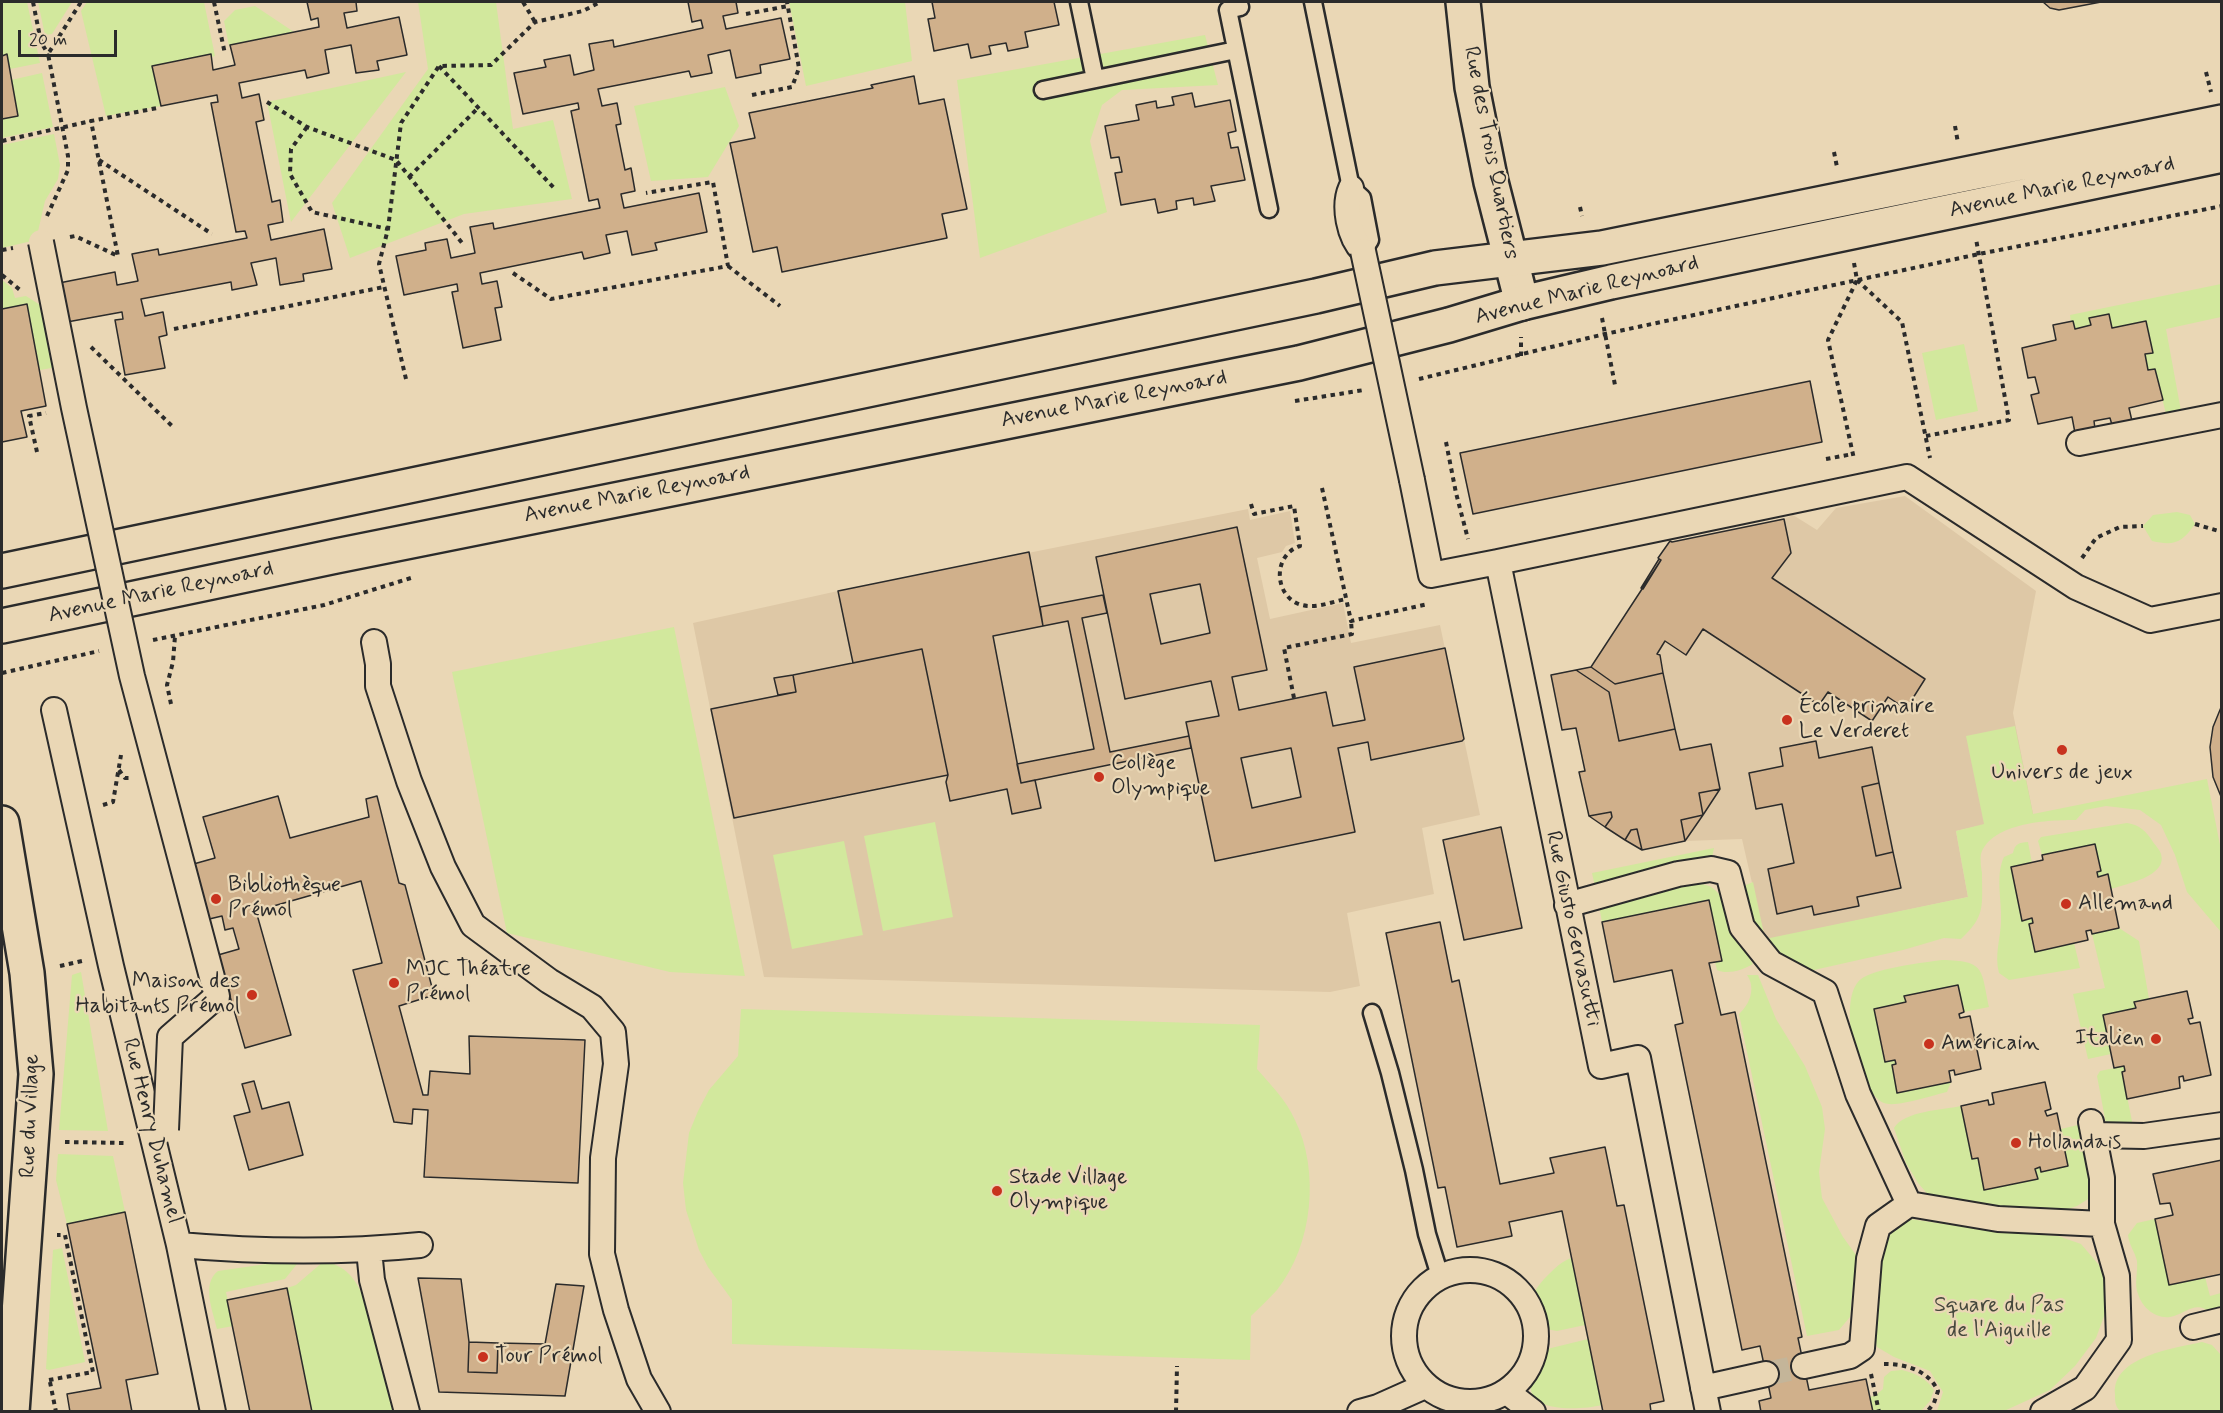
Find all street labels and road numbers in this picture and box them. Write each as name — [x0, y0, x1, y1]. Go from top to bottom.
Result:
street label: Rue des Trois Quartiers — [1456, 44, 1524, 262]
street label: Avenue Marie Reynoard — [1947, 151, 2177, 225]
street label: Avenue Marie Reynoard — [1472, 250, 1702, 332]
street label: Avenue Marie Reynoard — [999, 365, 1229, 435]
street label: Avenue Marie Reynoard — [522, 460, 752, 530]
street label: Avenue Marie Reynoard — [46, 556, 276, 630]
street label: Rue Giusto Gervasutti — [1538, 829, 1606, 1029]
street label: Rue Henry Duhamel — [115, 1036, 187, 1226]
street label: Rue du Village — [16, 1053, 46, 1179]

